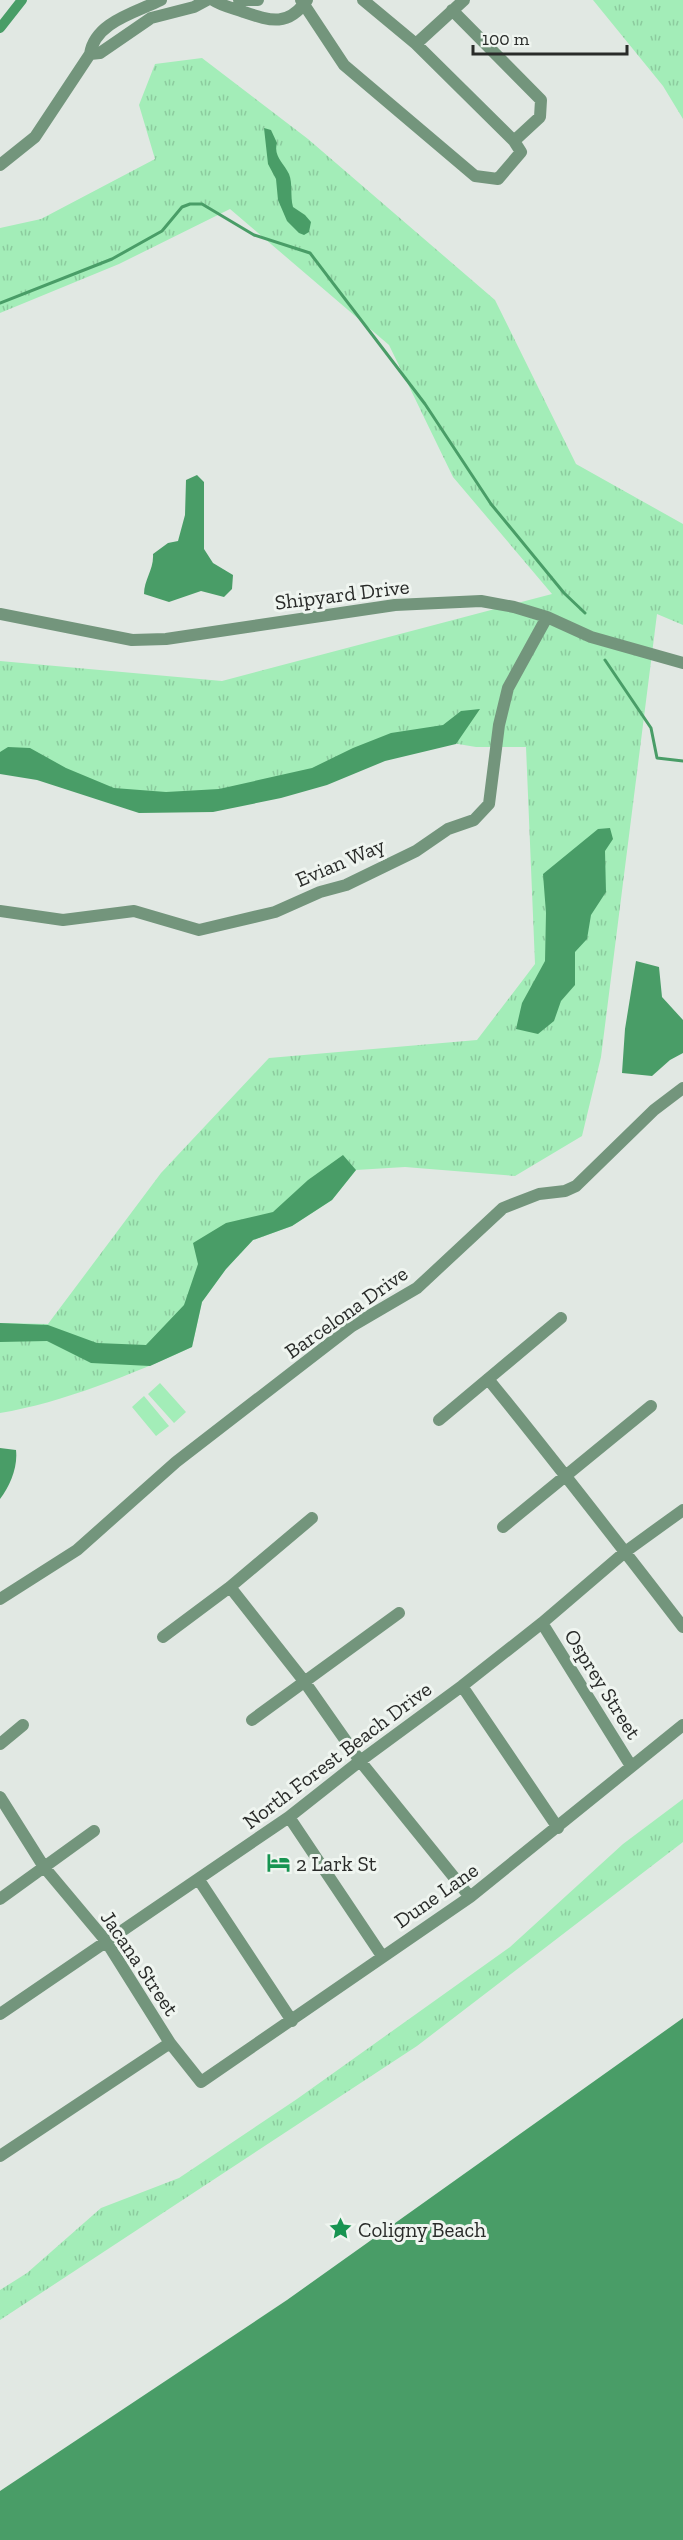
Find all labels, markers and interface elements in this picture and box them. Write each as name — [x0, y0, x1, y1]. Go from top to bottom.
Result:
scale bar — [473, 18, 628, 56]
text: 100 m — [482, 28, 530, 50]
street label: Shipyard Drive — [273, 573, 411, 615]
street label: Evian Way — [292, 832, 389, 892]
street label: Barcelona Drive — [280, 1260, 412, 1364]
street label: Osprey Street — [559, 1624, 647, 1744]
street label: North Forest Beach Drive — [238, 1676, 436, 1834]
hotel icon: 2 Lark St — [265, 1850, 291, 1876]
place label: 2 Lark St — [296, 1851, 377, 1876]
street label: Dune Lane — [389, 1857, 483, 1933]
street label: Jacana Street — [96, 1906, 184, 2020]
place icon: Coligny Beach — [327, 2216, 353, 2242]
place label: Coligny Beach — [358, 2217, 486, 2242]

